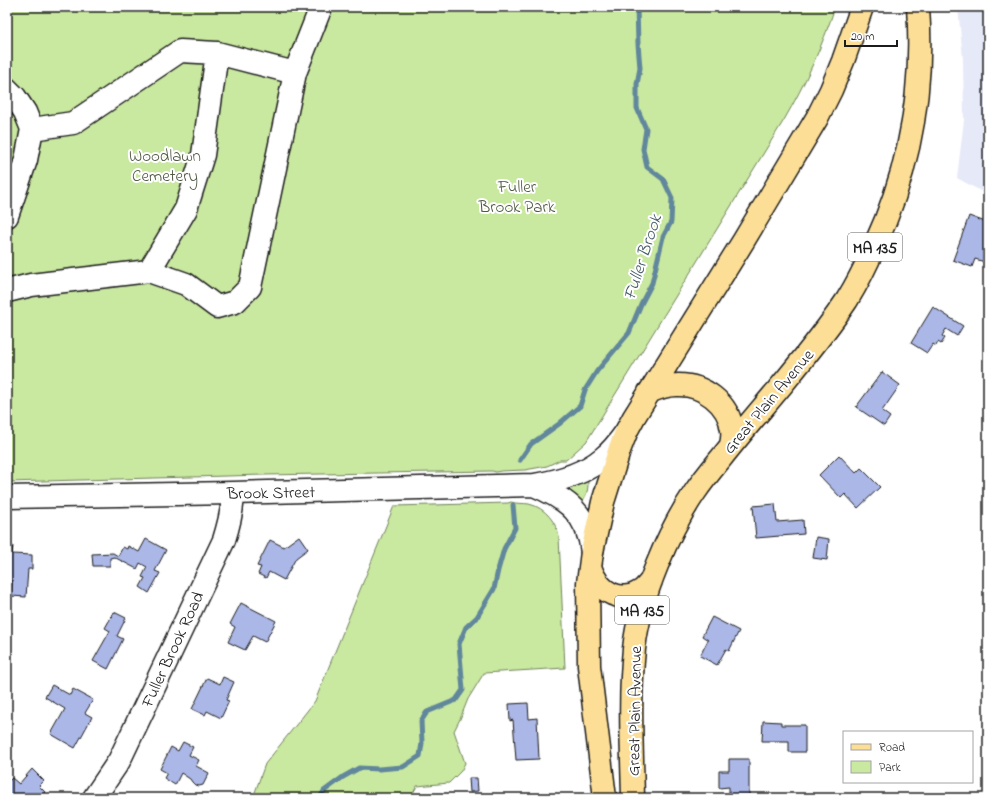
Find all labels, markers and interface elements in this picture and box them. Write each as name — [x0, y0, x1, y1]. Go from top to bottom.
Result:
scale bar — [845, 22, 897, 48]
text: 20 m — [851, 28, 874, 46]
park label: Woodlawn Cemetery — [129, 144, 201, 190]
park label: Fuller Brook Park — [478, 175, 556, 220]
water label: Fuller Brook — [618, 210, 670, 304]
road number: MA 135 — [848, 233, 902, 261]
street label: Great Plain Avenue — [718, 344, 821, 460]
street label: Brook Street — [226, 480, 316, 507]
street label: Fuller Brook Road — [135, 587, 211, 712]
road number: MA 135 — [615, 596, 669, 624]
street label: Great Plain Avenue — [622, 645, 649, 776]
legend — [843, 731, 973, 783]
text: Road — [879, 739, 905, 757]
text: Park — [879, 759, 901, 777]

